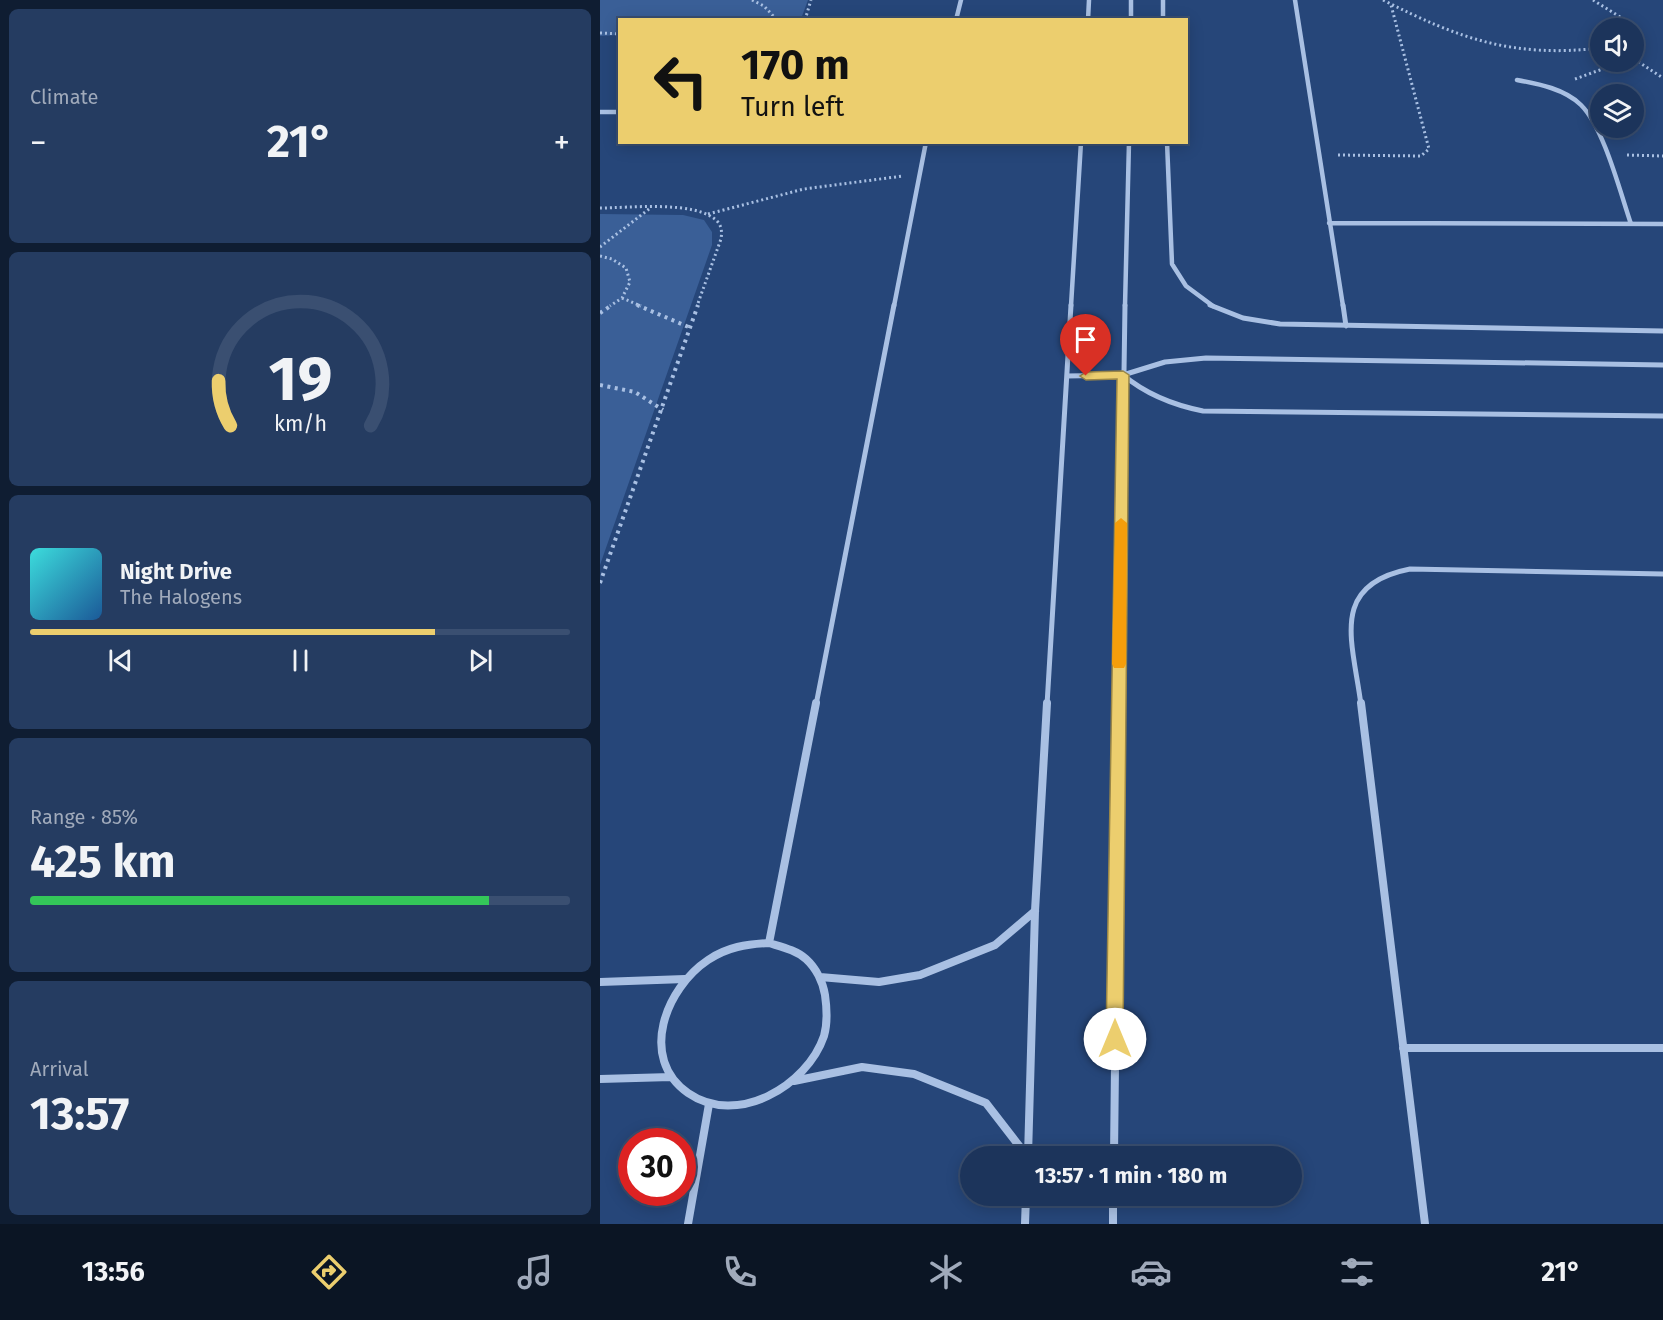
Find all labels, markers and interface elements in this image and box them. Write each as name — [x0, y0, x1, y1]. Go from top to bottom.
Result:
map controls — [1590, 18, 1644, 138]
button: sound — [1590, 18, 1644, 72]
text: 170 m — [741, 40, 850, 90]
icon: left — [642, 42, 720, 120]
button: layers — [1590, 84, 1644, 138]
text: Climate — [30, 85, 98, 109]
text: Turn left — [741, 91, 844, 123]
text: 21° — [267, 115, 333, 169]
text: − — [30, 123, 47, 163]
text: + — [554, 123, 570, 163]
pin — [1060, 314, 1111, 376]
icon: arrive — [1069, 323, 1102, 356]
text: 19 — [268, 342, 332, 417]
text: km/h — [273, 411, 327, 437]
text: Night Drive — [120, 558, 232, 585]
text: The Halogens — [120, 585, 242, 609]
icon: previous — [104, 644, 137, 677]
icon: pause — [284, 644, 317, 677]
icon: next — [464, 644, 497, 677]
text: Range · 85% — [30, 805, 138, 829]
text: 425 km — [30, 835, 175, 889]
position arrow — [1083, 1007, 1147, 1071]
text: Arrival — [30, 1057, 89, 1081]
text: 13:57 — [30, 1087, 129, 1141]
speed limit sign: 30 — [618, 1128, 696, 1206]
text: 13:57 · 1 min · 180 m — [1035, 1162, 1227, 1189]
icon: directions — [308, 1251, 350, 1293]
icon: music — [514, 1251, 556, 1293]
icon: phone — [719, 1251, 761, 1293]
icon: climate — [925, 1251, 967, 1293]
icon: car — [1130, 1251, 1172, 1293]
icon: filters — [1336, 1251, 1378, 1293]
text: 13:56 — [82, 1256, 145, 1288]
text: 21° — [1541, 1256, 1581, 1288]

